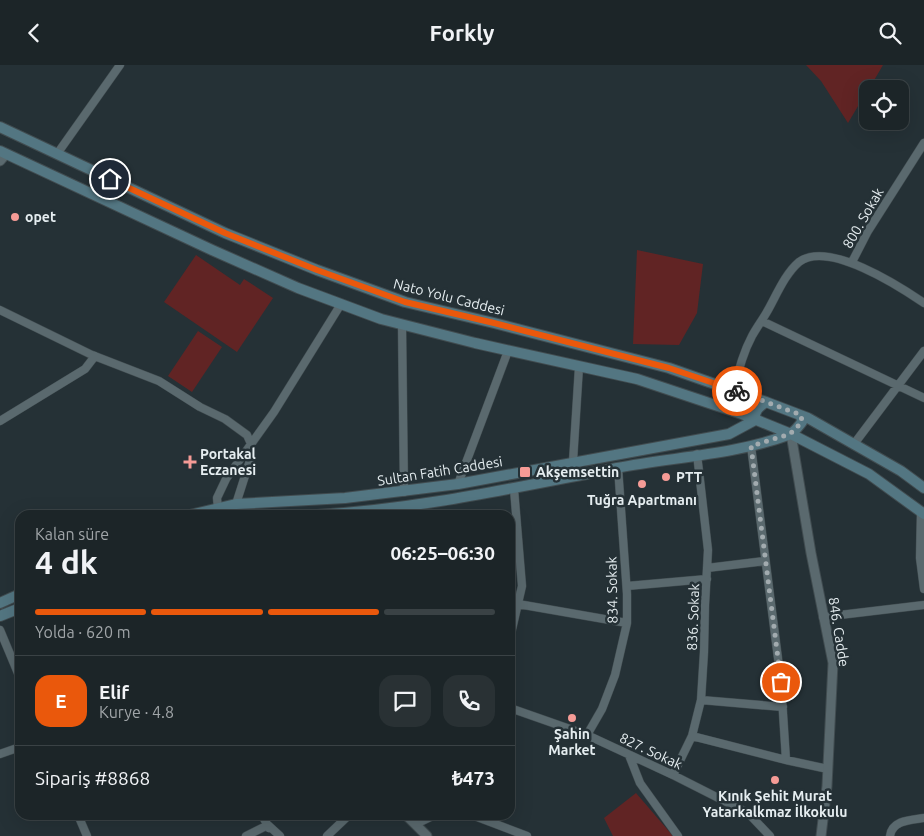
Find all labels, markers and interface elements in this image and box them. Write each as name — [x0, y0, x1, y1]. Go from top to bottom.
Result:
icon: back — [20, 19, 48, 47]
icon: search — [876, 19, 904, 47]
text: Forkly — [430, 20, 494, 45]
map controls — [859, 80, 909, 130]
button: locate — [859, 80, 909, 130]
pin — [89, 158, 131, 200]
icon: home — [96, 165, 124, 193]
street label: 800. Sokak — [839, 185, 887, 251]
place label: opet — [25, 209, 56, 225]
marker: opet — [9, 211, 21, 223]
street label: Nato Yolu Caddesi — [392, 275, 506, 319]
courier — [712, 366, 762, 416]
icon: bike — [723, 377, 751, 405]
place label: Portakal Eczanesi — [200, 446, 256, 478]
street label: Sultan Fatih Caddesi — [376, 453, 504, 489]
marker: Portakal Eczanesi — [184, 456, 196, 468]
place label: Akşemsettin — [536, 464, 619, 481]
marker: Akşemsettin — [518, 465, 532, 479]
place label: PTT — [676, 469, 703, 485]
marker: PTT — [660, 471, 672, 483]
marker: Tuğra Apartmanı — [636, 478, 648, 490]
place label: Tuğra Apartmanı — [587, 492, 697, 508]
text: Kalan süre — [35, 525, 109, 543]
text: 06:25–06:30 — [390, 542, 495, 564]
text: 4 dk — [35, 544, 98, 580]
street label: 834. Sokak — [603, 556, 621, 624]
street label: 836. Sokak — [684, 583, 702, 651]
street label: 846. Cadde — [826, 596, 852, 668]
text: Yolda · 620 m — [35, 623, 131, 641]
pin — [760, 661, 802, 703]
icon: bag — [767, 668, 795, 696]
button: chat — [379, 675, 431, 727]
button: phone — [443, 675, 495, 727]
text: Elif — [99, 681, 129, 703]
text: E — [55, 690, 67, 712]
text: Kurye · 4.8 — [99, 703, 174, 721]
marker: Şahin Market — [566, 712, 578, 724]
place label: Şahin Market — [548, 726, 596, 758]
street label: 827. Sokak — [617, 730, 685, 772]
text: Sipariş #8868 — [35, 767, 150, 789]
text: ₺473 — [452, 767, 495, 789]
marker: Kınık Şehit Murat Yatarkalkmaz İlkokulu — [769, 774, 781, 786]
place label: Kınık Şehit Murat Yatarkalkmaz İlkokulu — [703, 788, 847, 820]

